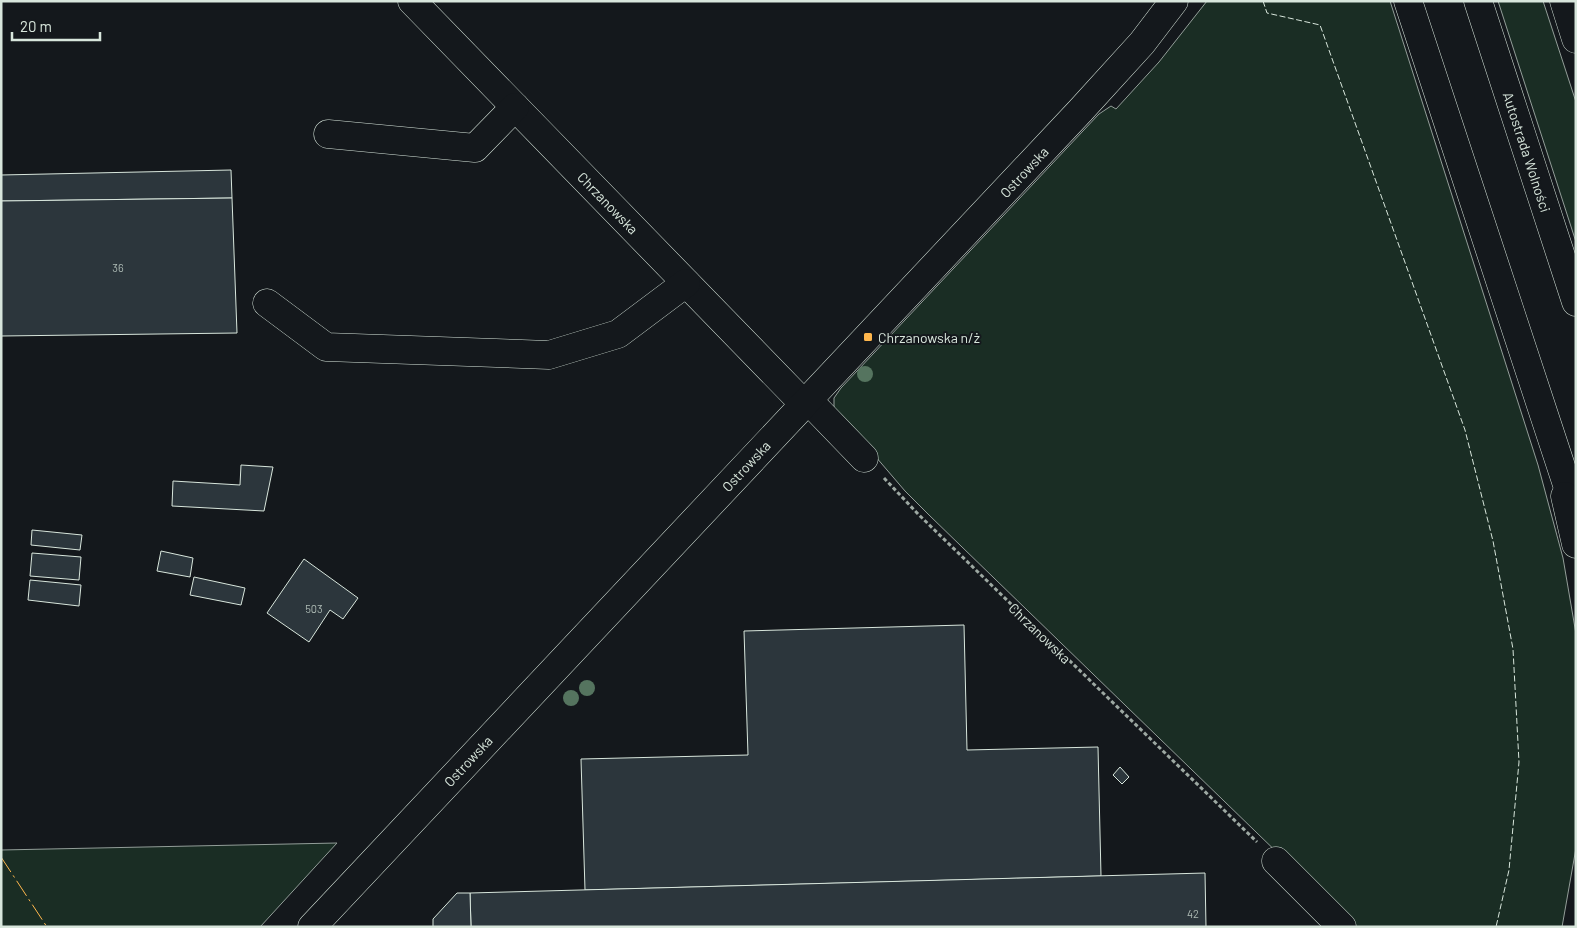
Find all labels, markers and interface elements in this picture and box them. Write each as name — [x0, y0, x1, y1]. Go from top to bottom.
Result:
scale bar — [12, 10, 100, 42]
text: 20 m — [20, 17, 52, 35]
street label: Autostrada Wolności — [1500, 90, 1554, 214]
street label: Ostrowska — [996, 143, 1052, 201]
street label: Chrzanowska — [574, 168, 642, 238]
house number: 36 — [112, 261, 124, 274]
place label: Chrzanowska n/ż — [878, 329, 980, 346]
marker: Chrzanowska n/ż — [862, 331, 874, 343]
street label: Ostrowska — [718, 437, 774, 495]
street label: Chrzanowska — [1005, 599, 1075, 667]
house number: 503 — [305, 602, 323, 615]
street label: Ostrowska — [440, 732, 496, 790]
house number: 42 — [1187, 907, 1199, 920]

